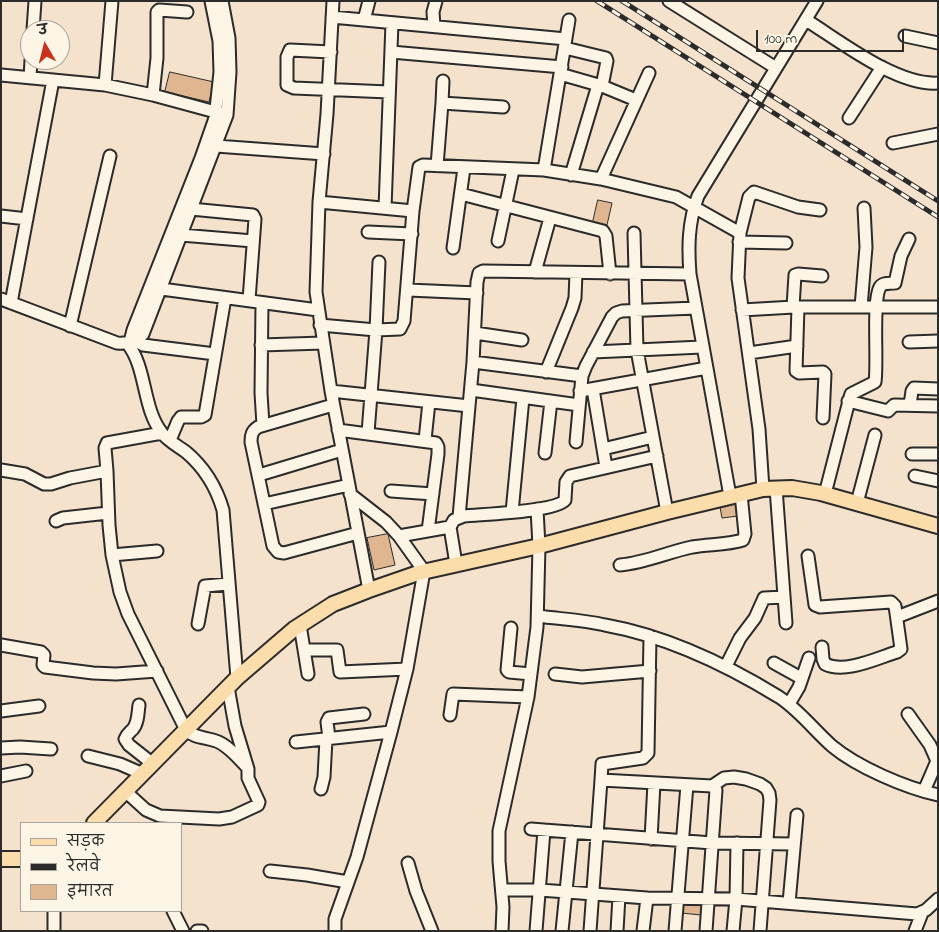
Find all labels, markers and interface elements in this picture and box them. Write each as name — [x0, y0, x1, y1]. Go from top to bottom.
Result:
north arrow — [20, 20, 70, 70]
text: उ — [37, 20, 49, 42]
scale bar — [759, 20, 906, 52]
text: 100 m — [764, 28, 797, 50]
legend — [20, 822, 182, 912]
text: सड़क — [67, 831, 104, 853]
text: रेलवे — [67, 856, 100, 878]
text: इमारत — [67, 881, 113, 903]

